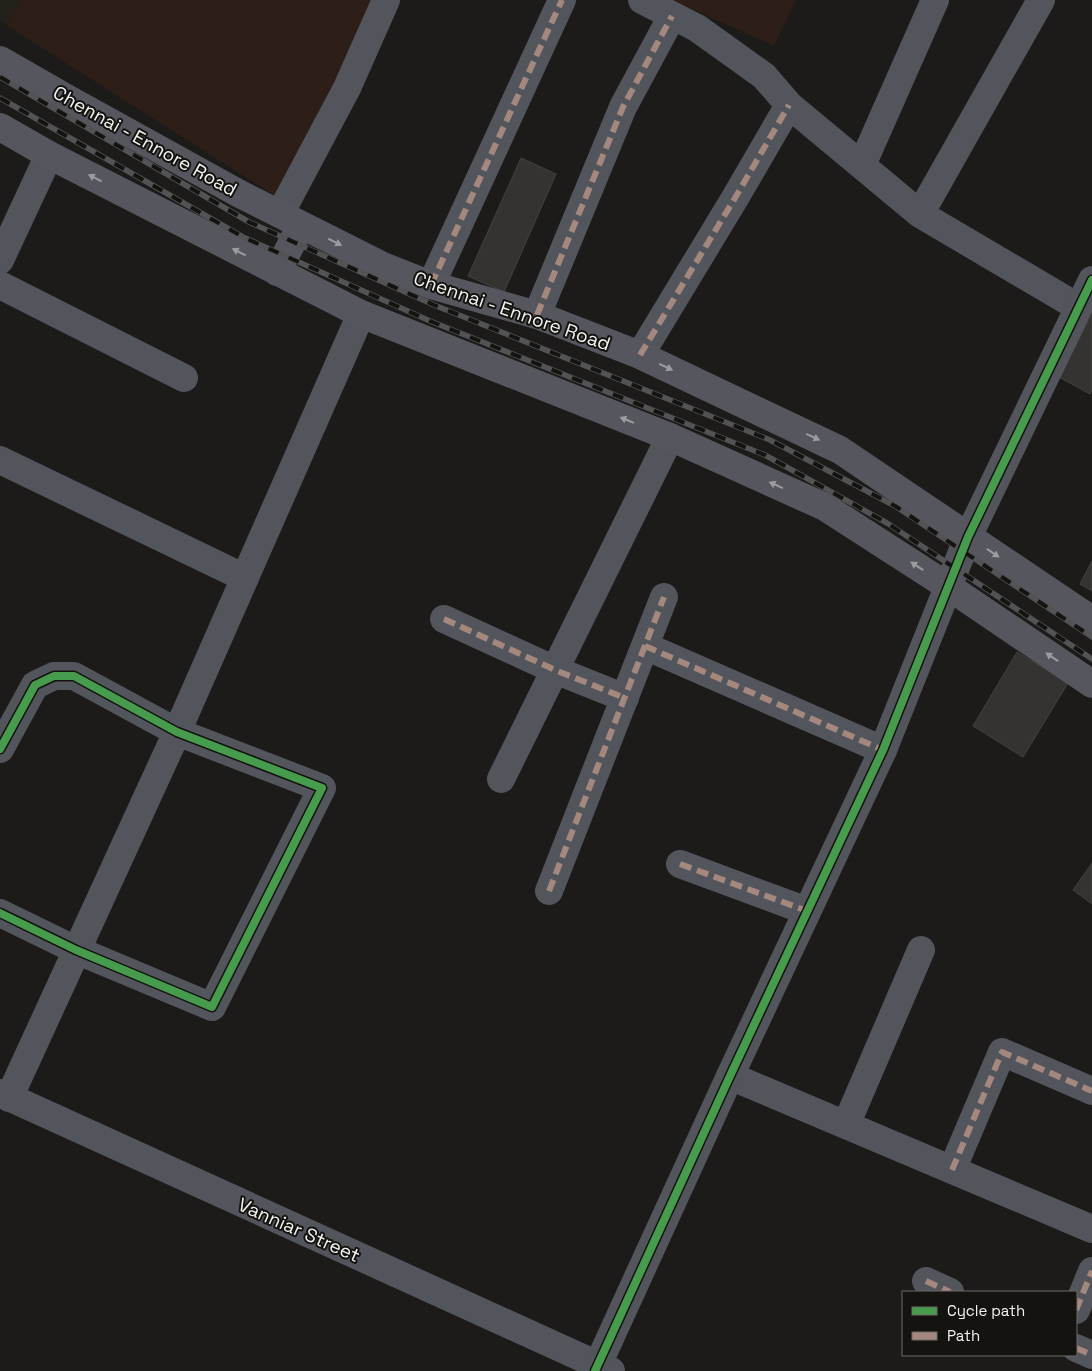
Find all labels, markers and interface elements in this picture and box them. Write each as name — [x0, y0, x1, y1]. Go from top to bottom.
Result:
street label: Chennai - Ennore Road — [49, 80, 241, 202]
one-way arrow — [87, 174, 102, 182]
one-way arrow — [328, 238, 342, 246]
one-way arrow — [232, 248, 247, 256]
street label: Chennai - Ennore Road — [410, 266, 614, 356]
one-way arrow — [659, 363, 673, 371]
one-way arrow — [620, 416, 634, 424]
one-way arrow — [806, 433, 820, 441]
one-way arrow — [769, 481, 783, 489]
one-way arrow — [987, 549, 1000, 558]
one-way arrow — [910, 561, 923, 571]
one-way arrow — [1045, 652, 1058, 662]
street label: Vanniar Street — [234, 1192, 364, 1268]
legend — [902, 1291, 1077, 1356]
text: Cycle path — [947, 1301, 1025, 1320]
text: Path — [947, 1326, 980, 1345]

